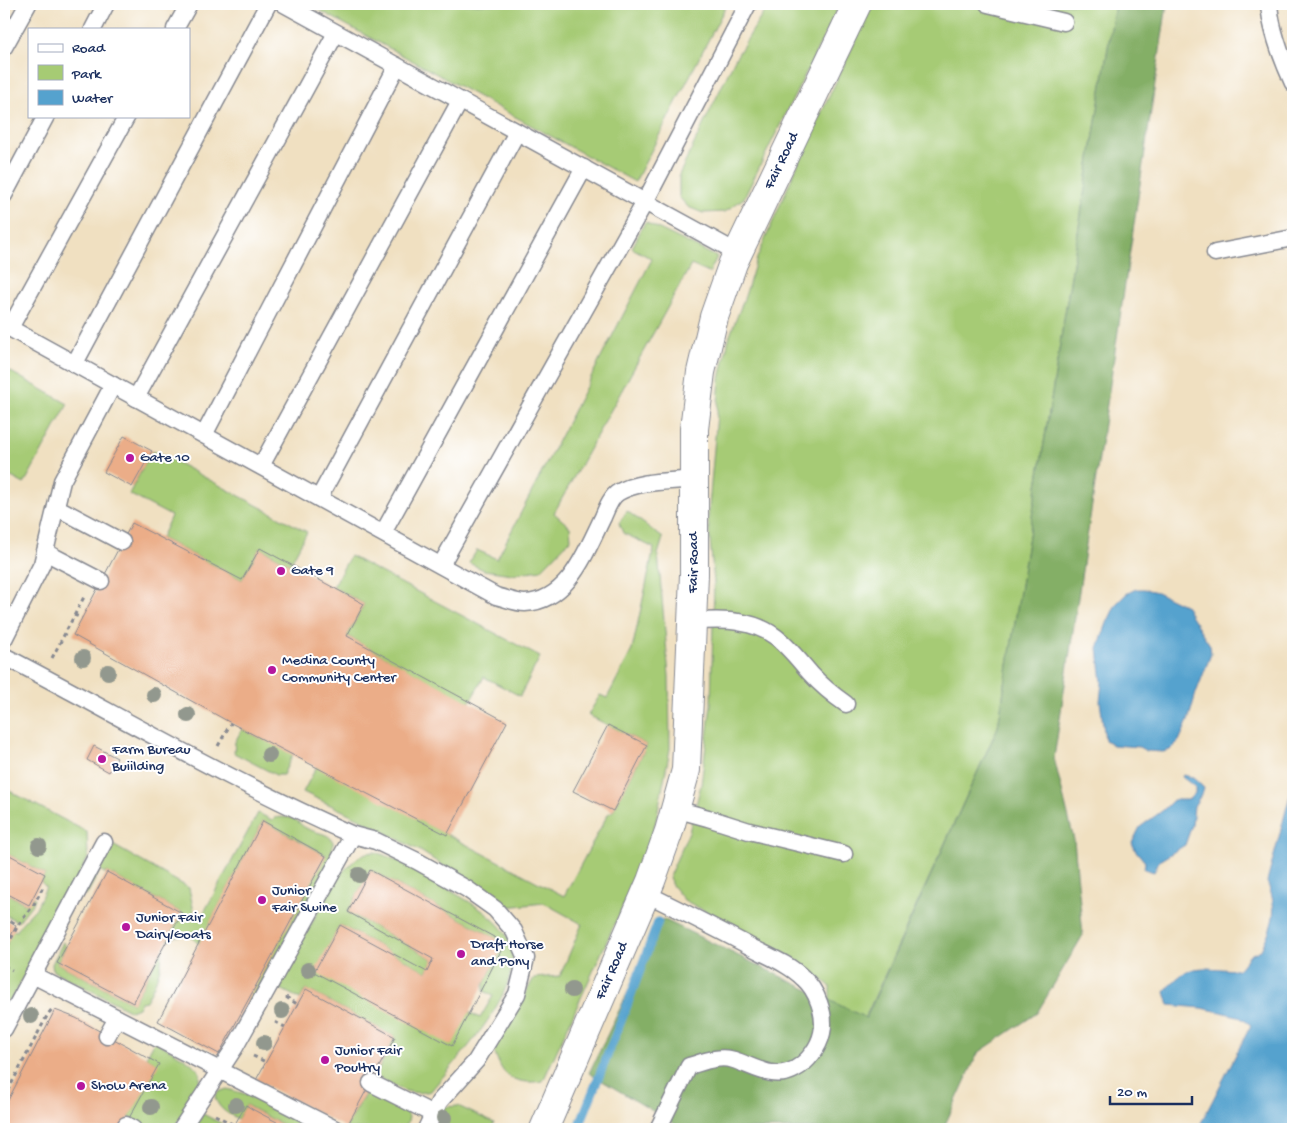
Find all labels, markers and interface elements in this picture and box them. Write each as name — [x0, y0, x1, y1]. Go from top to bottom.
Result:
legend — [28, 28, 190, 118]
text: Road — [72, 40, 106, 58]
text: Park — [71, 66, 102, 84]
text: Water — [72, 90, 114, 108]
street label: Fair Road — [760, 129, 804, 193]
place label: Gate 10 — [140, 449, 190, 467]
marker: Gate 10 — [124, 452, 136, 464]
street label: Fair Road — [684, 531, 703, 595]
place label: Gate 9 — [291, 562, 334, 580]
marker: Gate 9 — [275, 565, 287, 577]
place label: Medina County Community Center — [282, 652, 398, 687]
marker: Medina County Community Center — [266, 664, 278, 676]
place label: Farm Bureau Buiilding — [111, 741, 191, 776]
marker: Farm Bureau Buiilding — [96, 753, 108, 765]
place label: Junior Fair Swine — [271, 882, 337, 917]
marker: Junior Fair Swine — [256, 894, 268, 906]
place label: Junior Fair Dairy/Goats — [135, 909, 211, 944]
marker: Junior Fair Dairy/Goats — [120, 921, 132, 933]
place label: Draft Horse and Pony — [470, 936, 544, 971]
street label: Fair Road — [591, 938, 633, 1004]
marker: Draft Horse and Pony — [455, 948, 467, 960]
place label: Junior Fair Poultry — [334, 1042, 403, 1077]
marker: Junior Fair Poultry — [319, 1054, 331, 1066]
scale bar — [1110, 1073, 1192, 1105]
place label: Show Arena — [91, 1077, 167, 1095]
marker: Show Arena — [75, 1080, 87, 1092]
text: 20 m — [1117, 1084, 1147, 1102]

